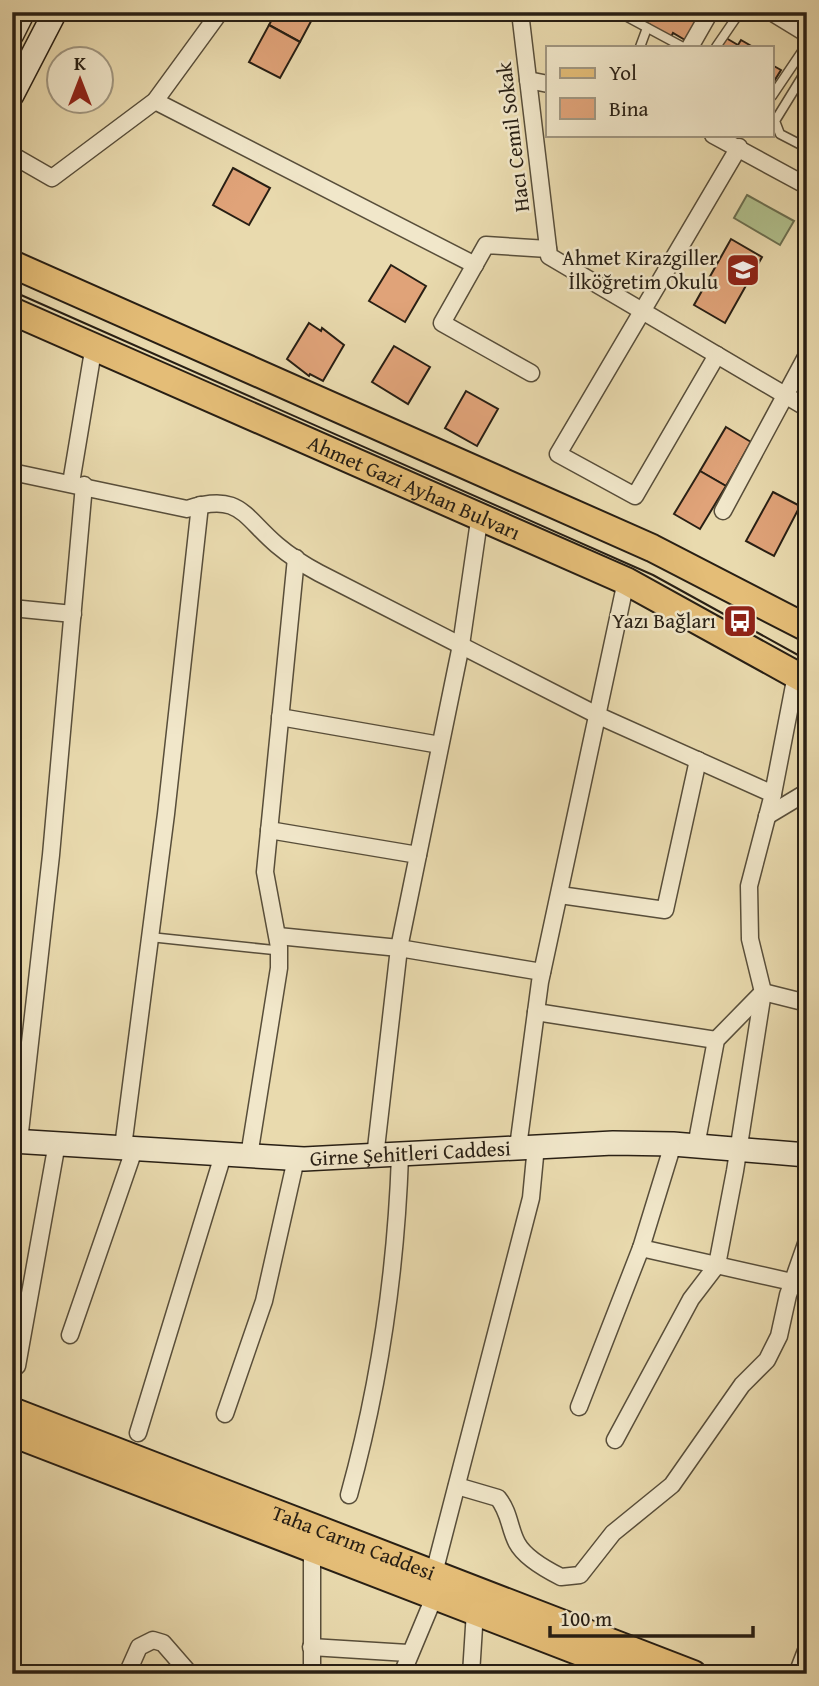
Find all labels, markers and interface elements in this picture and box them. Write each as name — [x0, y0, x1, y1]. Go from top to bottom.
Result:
north arrow — [46, 46, 116, 116]
legend — [546, 46, 774, 136]
text: K — [74, 49, 86, 77]
text: Yol — [609, 57, 637, 88]
street label: Hacı Cemil Sokak — [488, 60, 537, 214]
text: Bina — [609, 93, 649, 124]
place label: Ahmet Kirazgiller İlköğretim Okulu — [562, 242, 719, 297]
school or university icon: Ahmet Kirazgiller İlköğretim Okulu — [724, 251, 762, 289]
street label: Ahmet Gazi Ayhan Bulvarı — [303, 427, 526, 548]
bus stop icon: Yazı Bağları — [721, 602, 759, 640]
place label: Yazı Bağları — [612, 605, 716, 636]
street label: Girne Şehitleri Caddesi — [309, 1132, 512, 1174]
street label: Taha Carım Caddesi — [267, 1497, 440, 1588]
scale bar — [550, 1595, 752, 1639]
text: 100 m — [560, 1603, 612, 1634]

